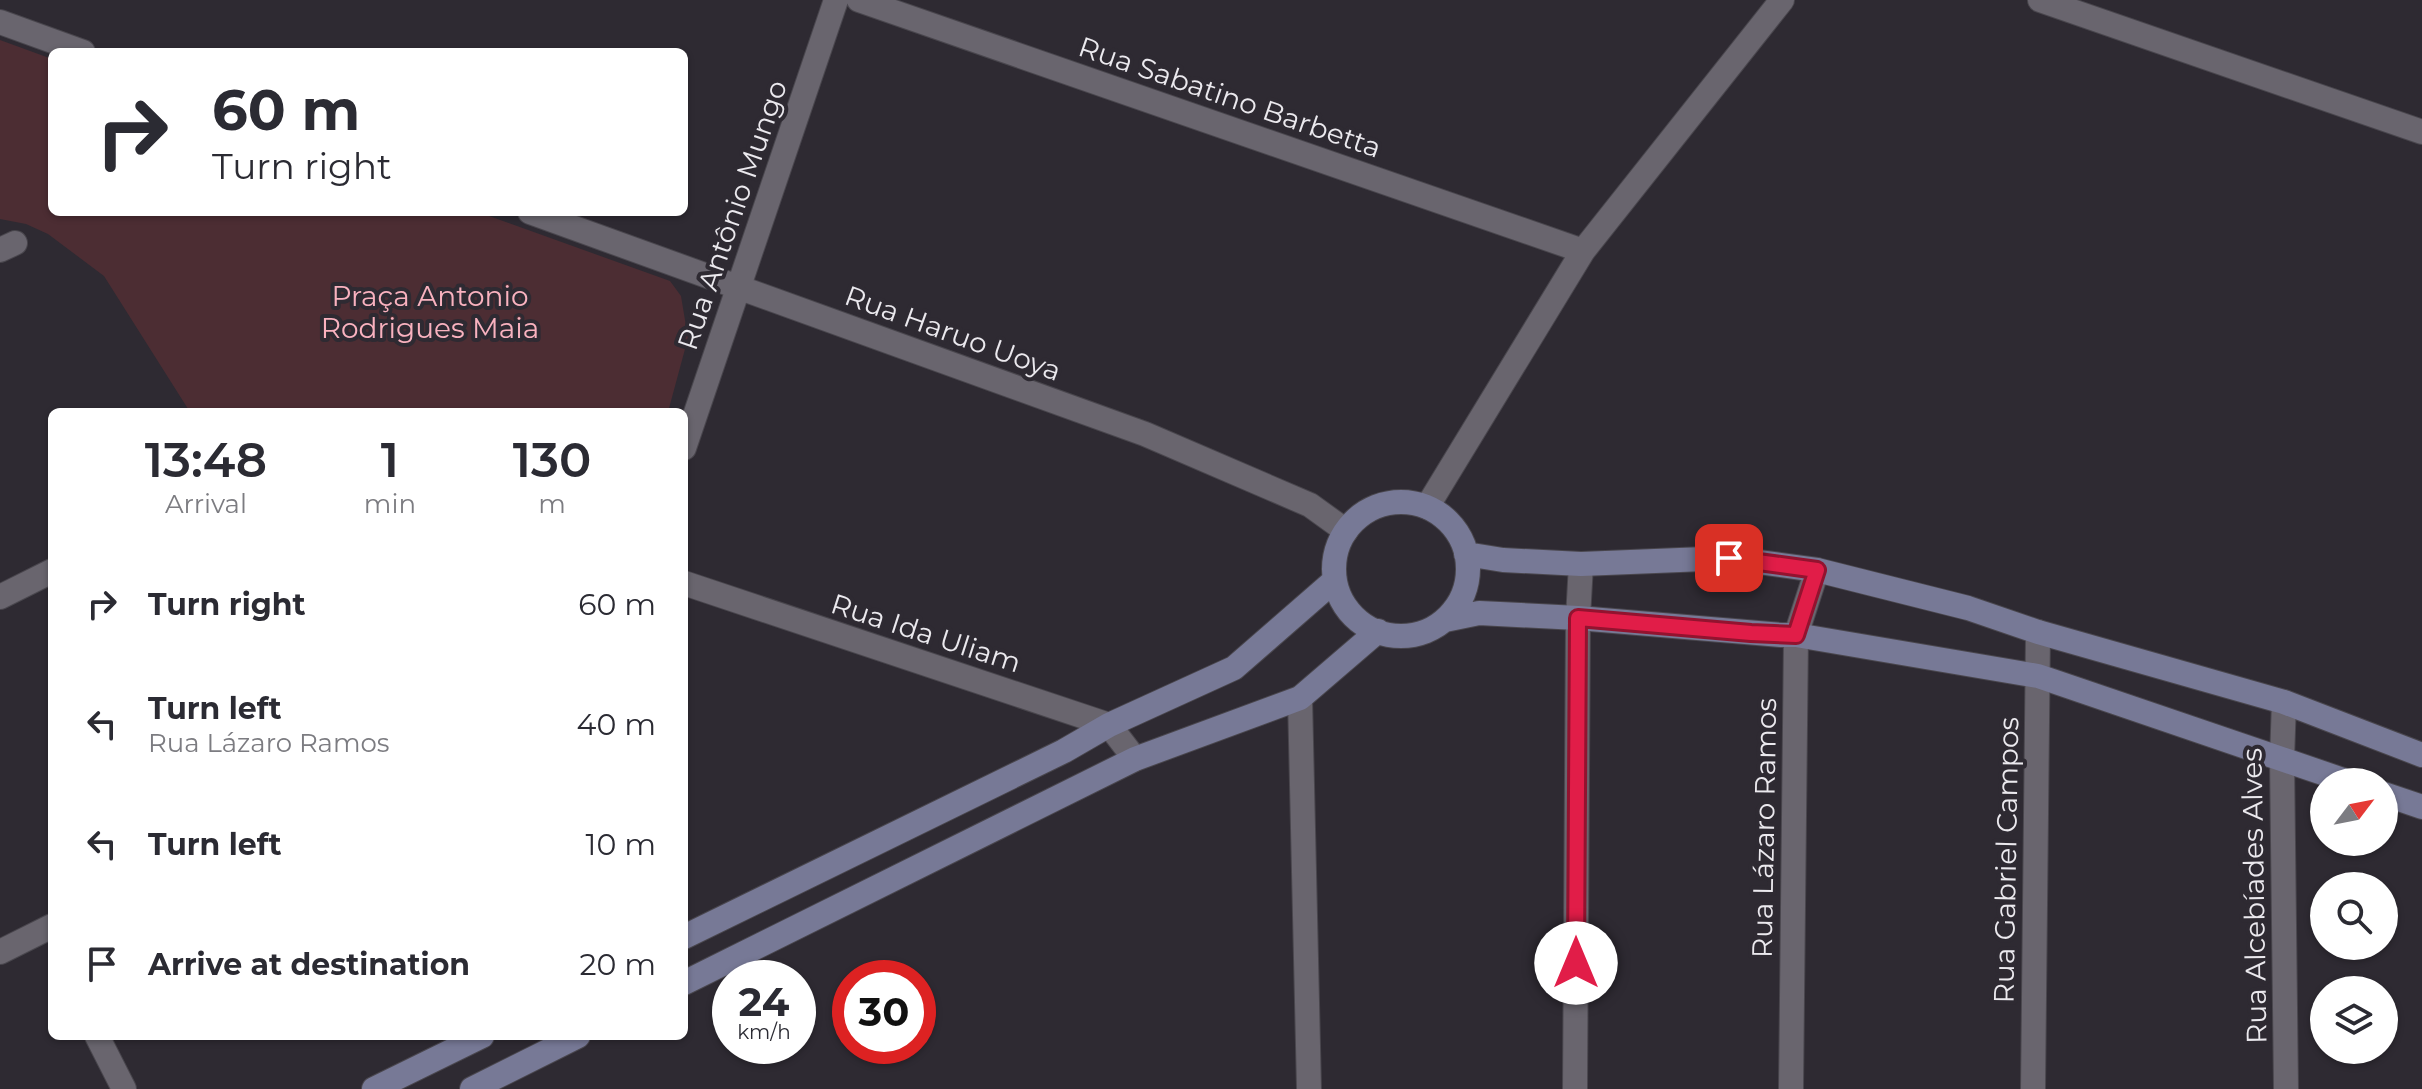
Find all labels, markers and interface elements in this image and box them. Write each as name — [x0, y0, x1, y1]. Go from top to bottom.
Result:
street label: Rua Sabatino Barbetta — [1074, 29, 1386, 165]
text: 60 m — [212, 76, 360, 144]
street label: Rua Antônio Mungo — [670, 76, 794, 354]
icon: right — [80, 80, 184, 184]
text: Turn right — [212, 144, 392, 188]
street label: Rua Haruo Uoya — [840, 278, 1066, 388]
park label: Praça Antonio Rodrigues Maia — [321, 279, 539, 345]
text: 13:48 — [145, 431, 267, 489]
text: 1 — [381, 431, 399, 489]
text: 130 — [513, 431, 591, 489]
text: Arrival — [165, 488, 247, 520]
text: min — [364, 488, 416, 520]
text: m — [538, 488, 566, 520]
pin — [1695, 524, 1763, 592]
icon: arrive — [1707, 536, 1751, 580]
icon: right — [80, 582, 124, 626]
text: Turn right — [148, 586, 305, 623]
text: 60 m — [578, 586, 656, 623]
street label: Rua Ida Uliam — [827, 586, 1025, 680]
text: Turn left — [148, 690, 281, 727]
street label: Rua Lázaro Ramos — [1745, 698, 1783, 958]
icon: left — [80, 702, 124, 746]
text: 40 m — [577, 706, 656, 743]
street label: Rua Gabriel Campos — [1987, 716, 2025, 1004]
text: Rua Lázaro Ramos — [148, 727, 390, 759]
street label: Rua Alcebíades Alves — [2234, 748, 2274, 1044]
north arrow — [2310, 768, 2398, 856]
map controls — [2310, 768, 2398, 1064]
icon: left — [80, 822, 124, 866]
text: Turn left — [148, 826, 281, 863]
text: 10 m — [586, 826, 656, 863]
button: search — [2310, 872, 2398, 960]
position arrow — [1534, 921, 1618, 1005]
icon: arrive — [80, 942, 124, 986]
text: Arrive at destination — [148, 946, 470, 983]
text: 20 m — [579, 946, 656, 983]
speed limit sign: 30 — [832, 960, 936, 1064]
button: layers — [2310, 976, 2398, 1064]
text: 24 — [739, 977, 789, 1026]
text: km/h — [737, 1020, 791, 1044]

